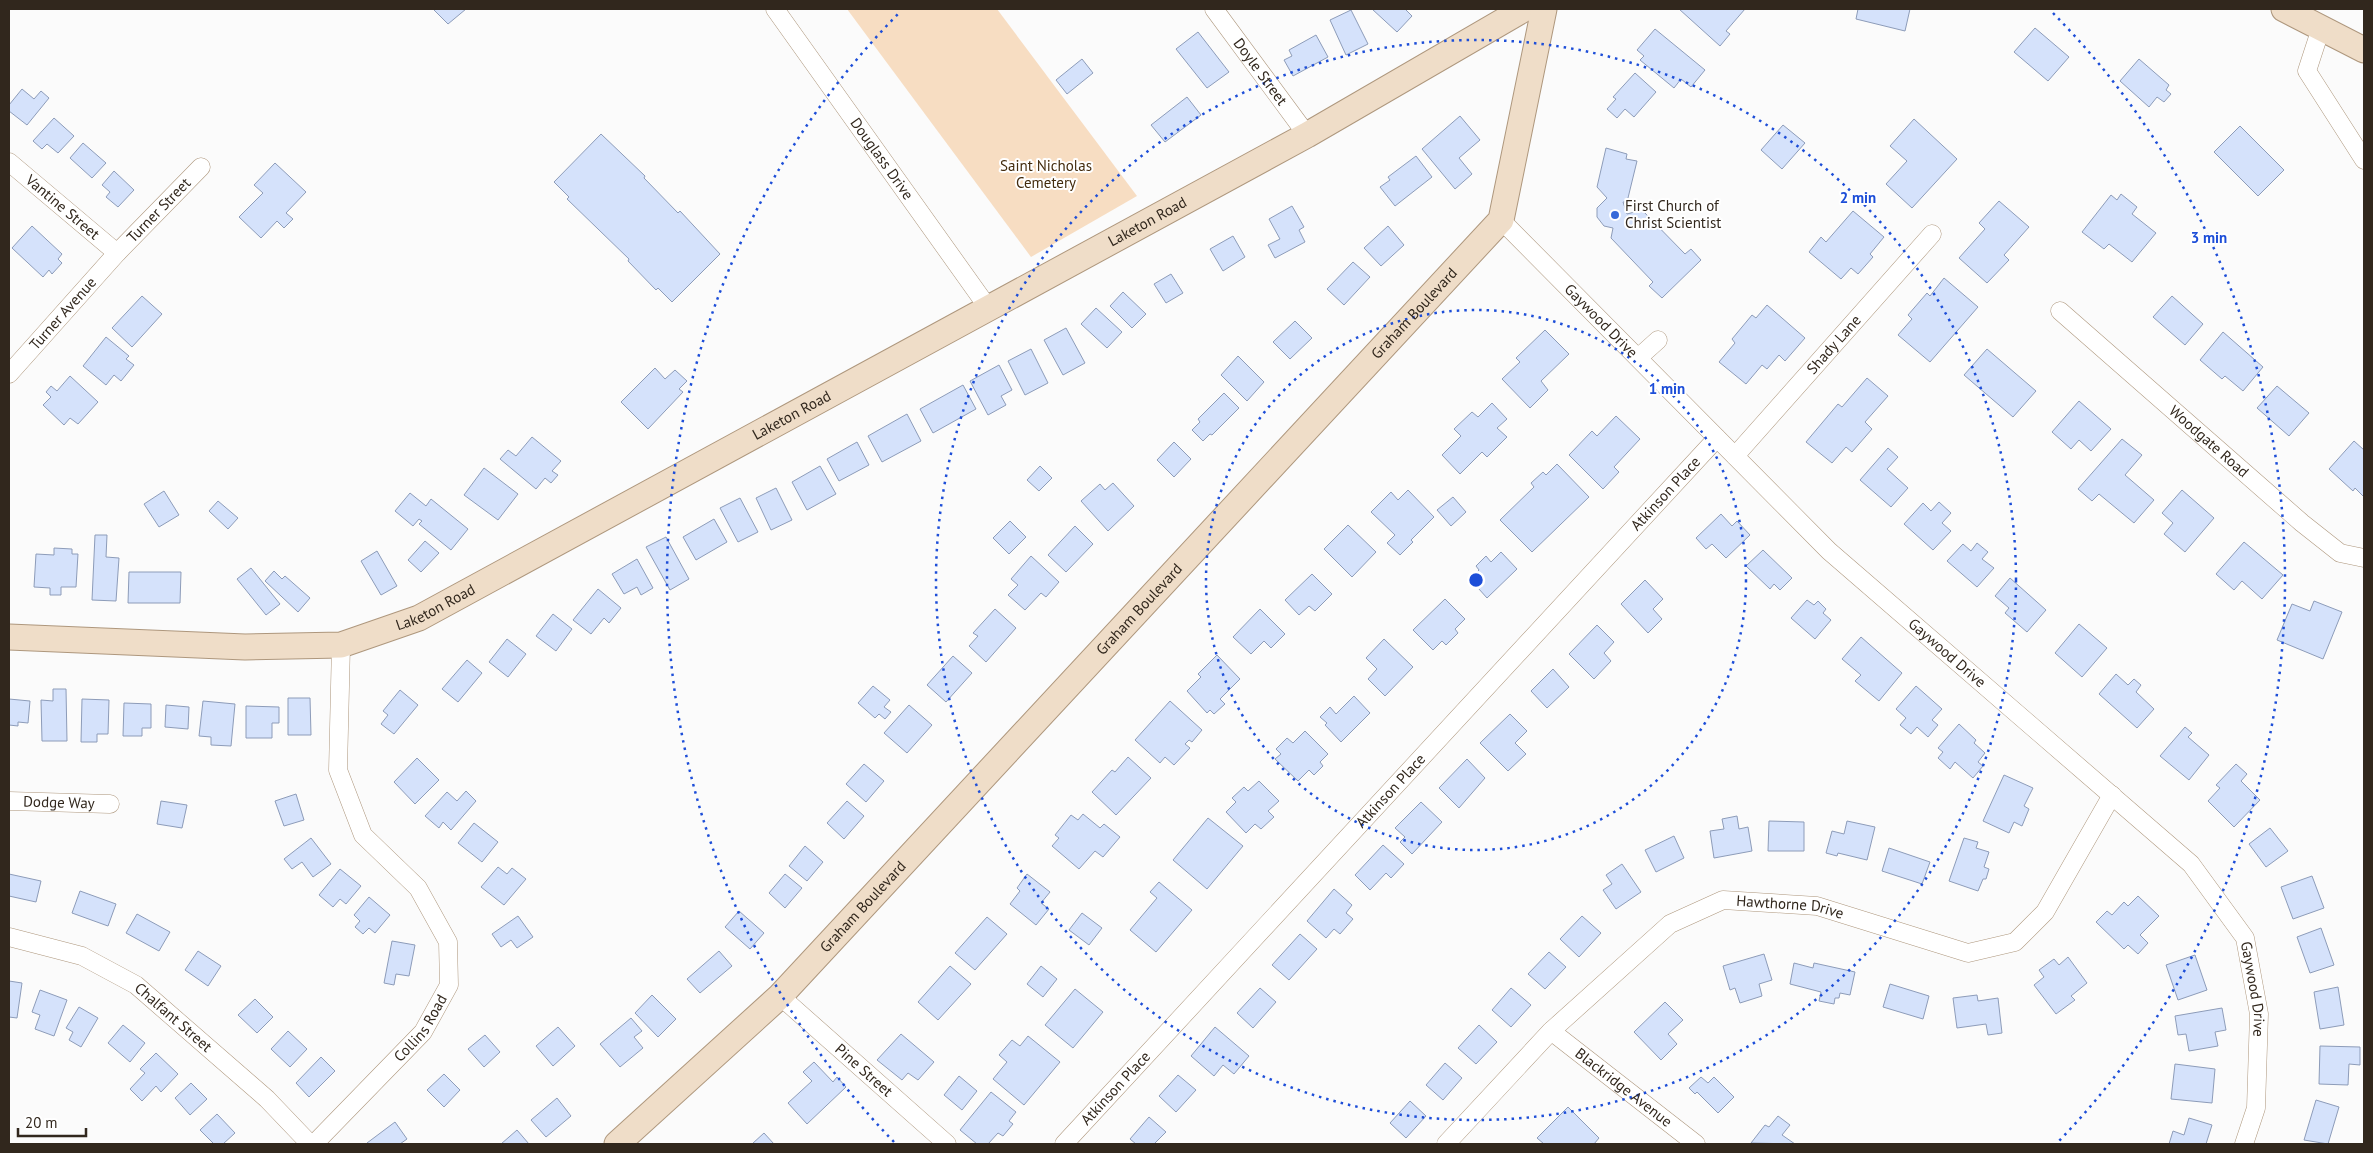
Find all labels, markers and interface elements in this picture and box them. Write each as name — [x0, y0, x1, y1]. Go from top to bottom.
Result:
street label: Doyle Street — [1230, 34, 1292, 109]
street label: Douglass Drive — [847, 114, 918, 203]
park label: Saint Nicholas Cemetery — [1000, 156, 1092, 192]
street label: Vantine Street — [21, 170, 104, 243]
street label: Turner Street — [123, 173, 194, 246]
text: 2 min — [1840, 188, 1876, 207]
street label: Laketon Road — [1105, 192, 1190, 250]
place label: First Church of Christ Scientist — [1625, 196, 1721, 232]
marker: First Church of Christ Scientist — [1609, 209, 1621, 221]
text: 3 min — [2191, 228, 2227, 247]
street label: Graham Boulevard — [1367, 263, 1461, 363]
street label: Turner Avenue — [25, 273, 100, 354]
street label: Gaywood Drive — [1561, 280, 1642, 361]
street label: Shady Lane — [1802, 311, 1865, 378]
text: 1 min — [1649, 379, 1685, 398]
street label: Laketon Road — [749, 386, 834, 444]
street label: Woodgate Road — [2165, 401, 2253, 481]
street label: Atkinson Place — [1626, 452, 1704, 534]
street label: Graham Boulevard — [1092, 559, 1186, 659]
centre of rings — [1467, 571, 1485, 589]
street label: Laketon Road — [393, 579, 478, 634]
street label: Gaywood Drive — [1905, 614, 1990, 691]
street label: Atkinson Place — [1351, 750, 1429, 831]
street label: Dodge Way — [23, 791, 95, 813]
street label: Graham Boulevard — [815, 857, 910, 956]
street label: Hawthorne Drive — [1736, 891, 1846, 923]
street label: Gaywood Drive — [2237, 940, 2269, 1037]
street label: Chalfant Street — [131, 978, 216, 1056]
street label: Collins Road — [389, 991, 451, 1065]
street label: Pine Street — [831, 1039, 897, 1100]
street label: Blackridge Avenue — [1572, 1043, 1676, 1131]
street label: Atkinson Place — [1076, 1047, 1154, 1129]
scale bar — [18, 1106, 85, 1138]
text: 20 m — [25, 1113, 58, 1132]

